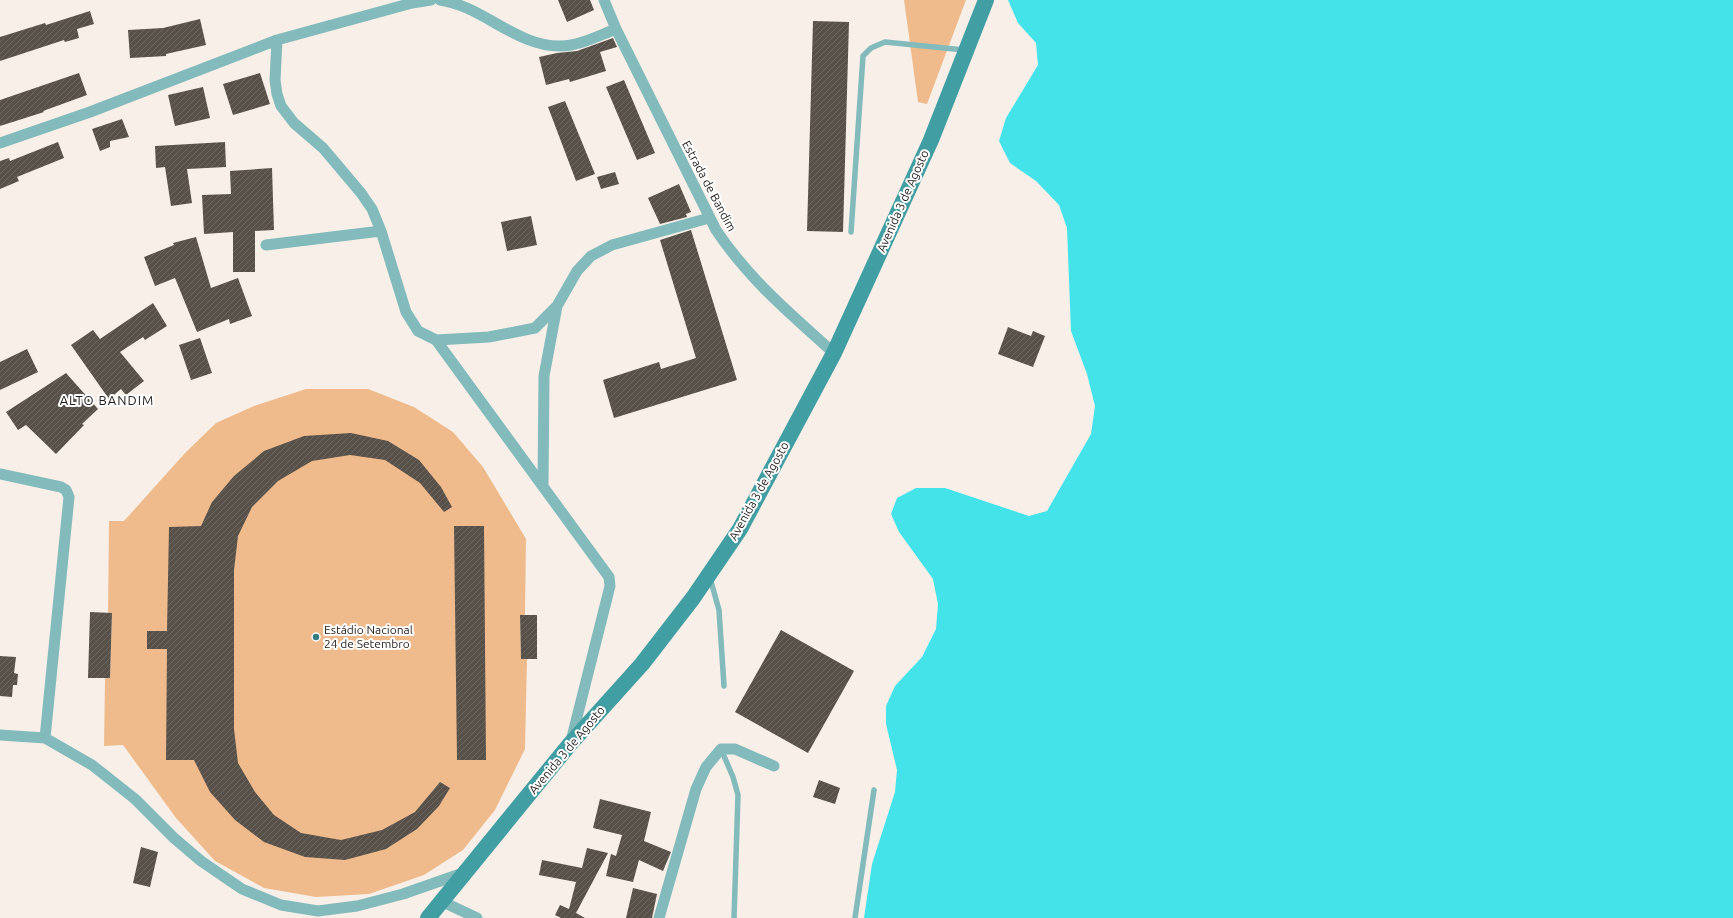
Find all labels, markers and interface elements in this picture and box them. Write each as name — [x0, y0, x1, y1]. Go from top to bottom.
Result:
street label: Estrada de Bandim — [680, 138, 739, 233]
street label: Avenida 3 de Agosto — [874, 148, 931, 254]
district label: ALTO BANDIM — [60, 393, 154, 407]
street label: Avenida 3 de Agosto — [726, 439, 791, 542]
place label: Estádio Nacional 24 de Setembro — [324, 623, 413, 650]
marker: Estádio Nacional 24 de Setembro — [311, 632, 321, 642]
street label: Avenida 3 de Agosto — [526, 703, 607, 796]

